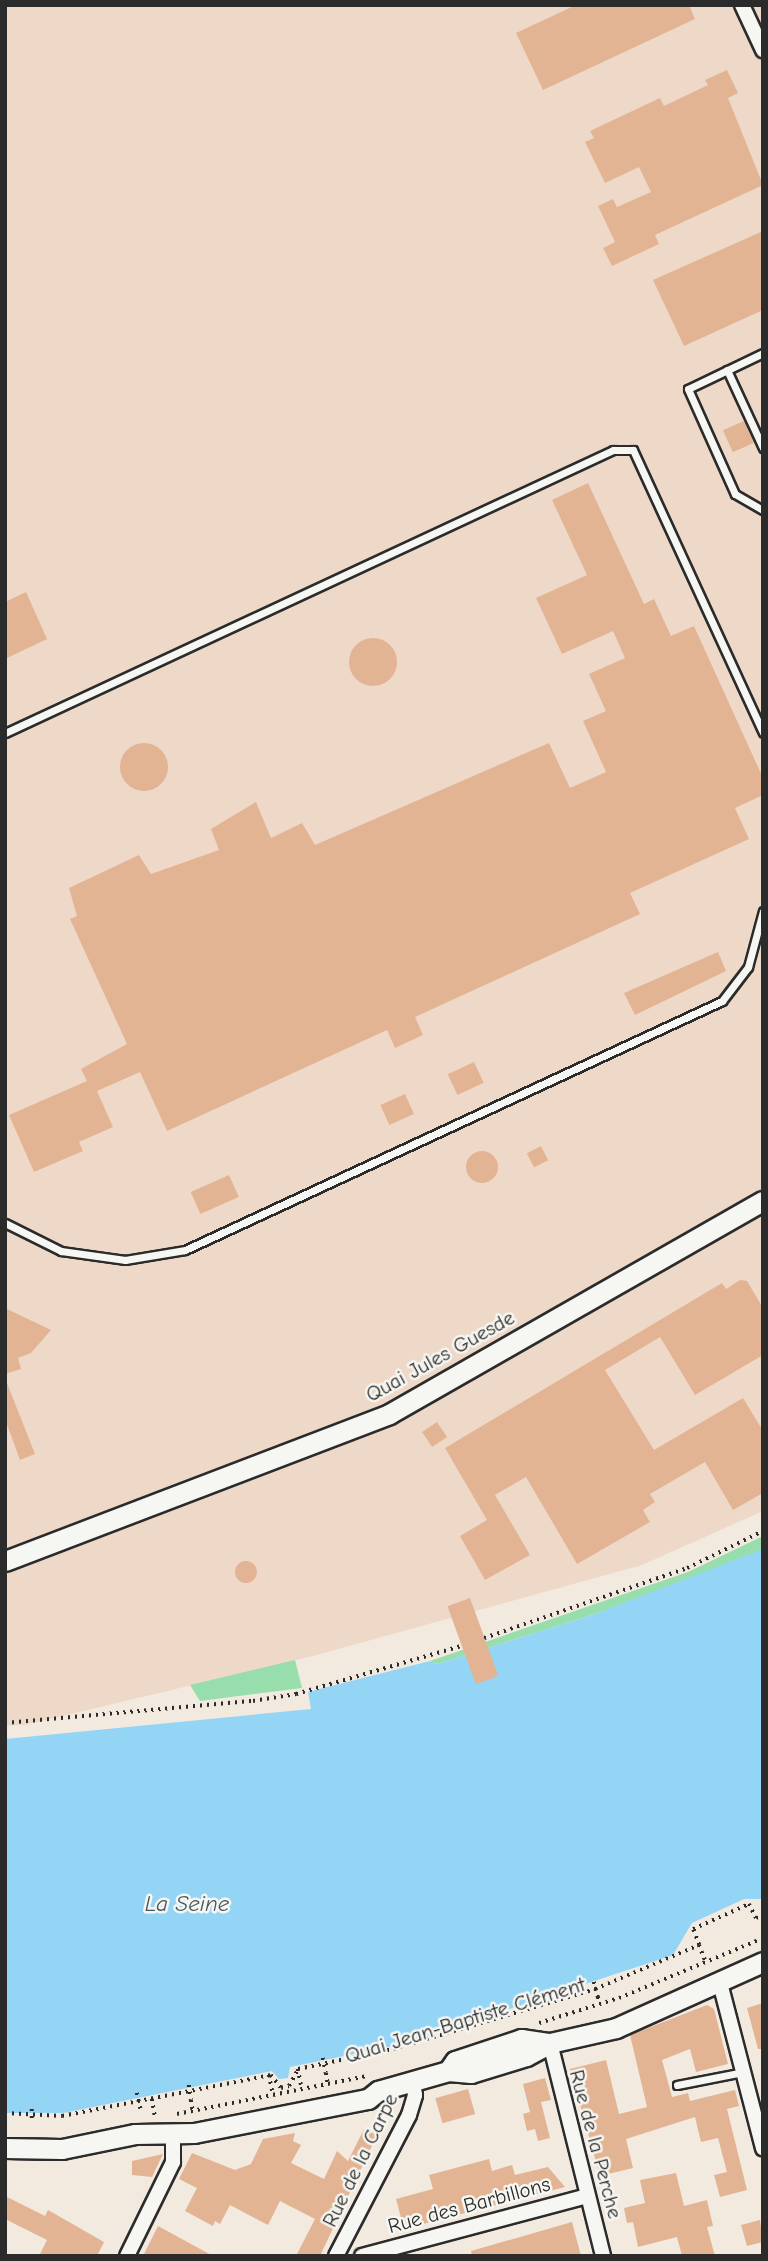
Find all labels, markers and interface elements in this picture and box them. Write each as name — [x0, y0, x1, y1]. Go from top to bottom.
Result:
street label: Quai Jules Guesde — [361, 1305, 519, 1407]
water label: La Seine — [145, 1890, 229, 1918]
street label: Quai Jean-Baptiste Clément — [342, 1971, 588, 2069]
street label: Rue de la Perche — [564, 2067, 628, 2221]
street label: Rue de la Carpe — [317, 2089, 403, 2231]
street label: Rue des Barbillons — [385, 2171, 553, 2239]

